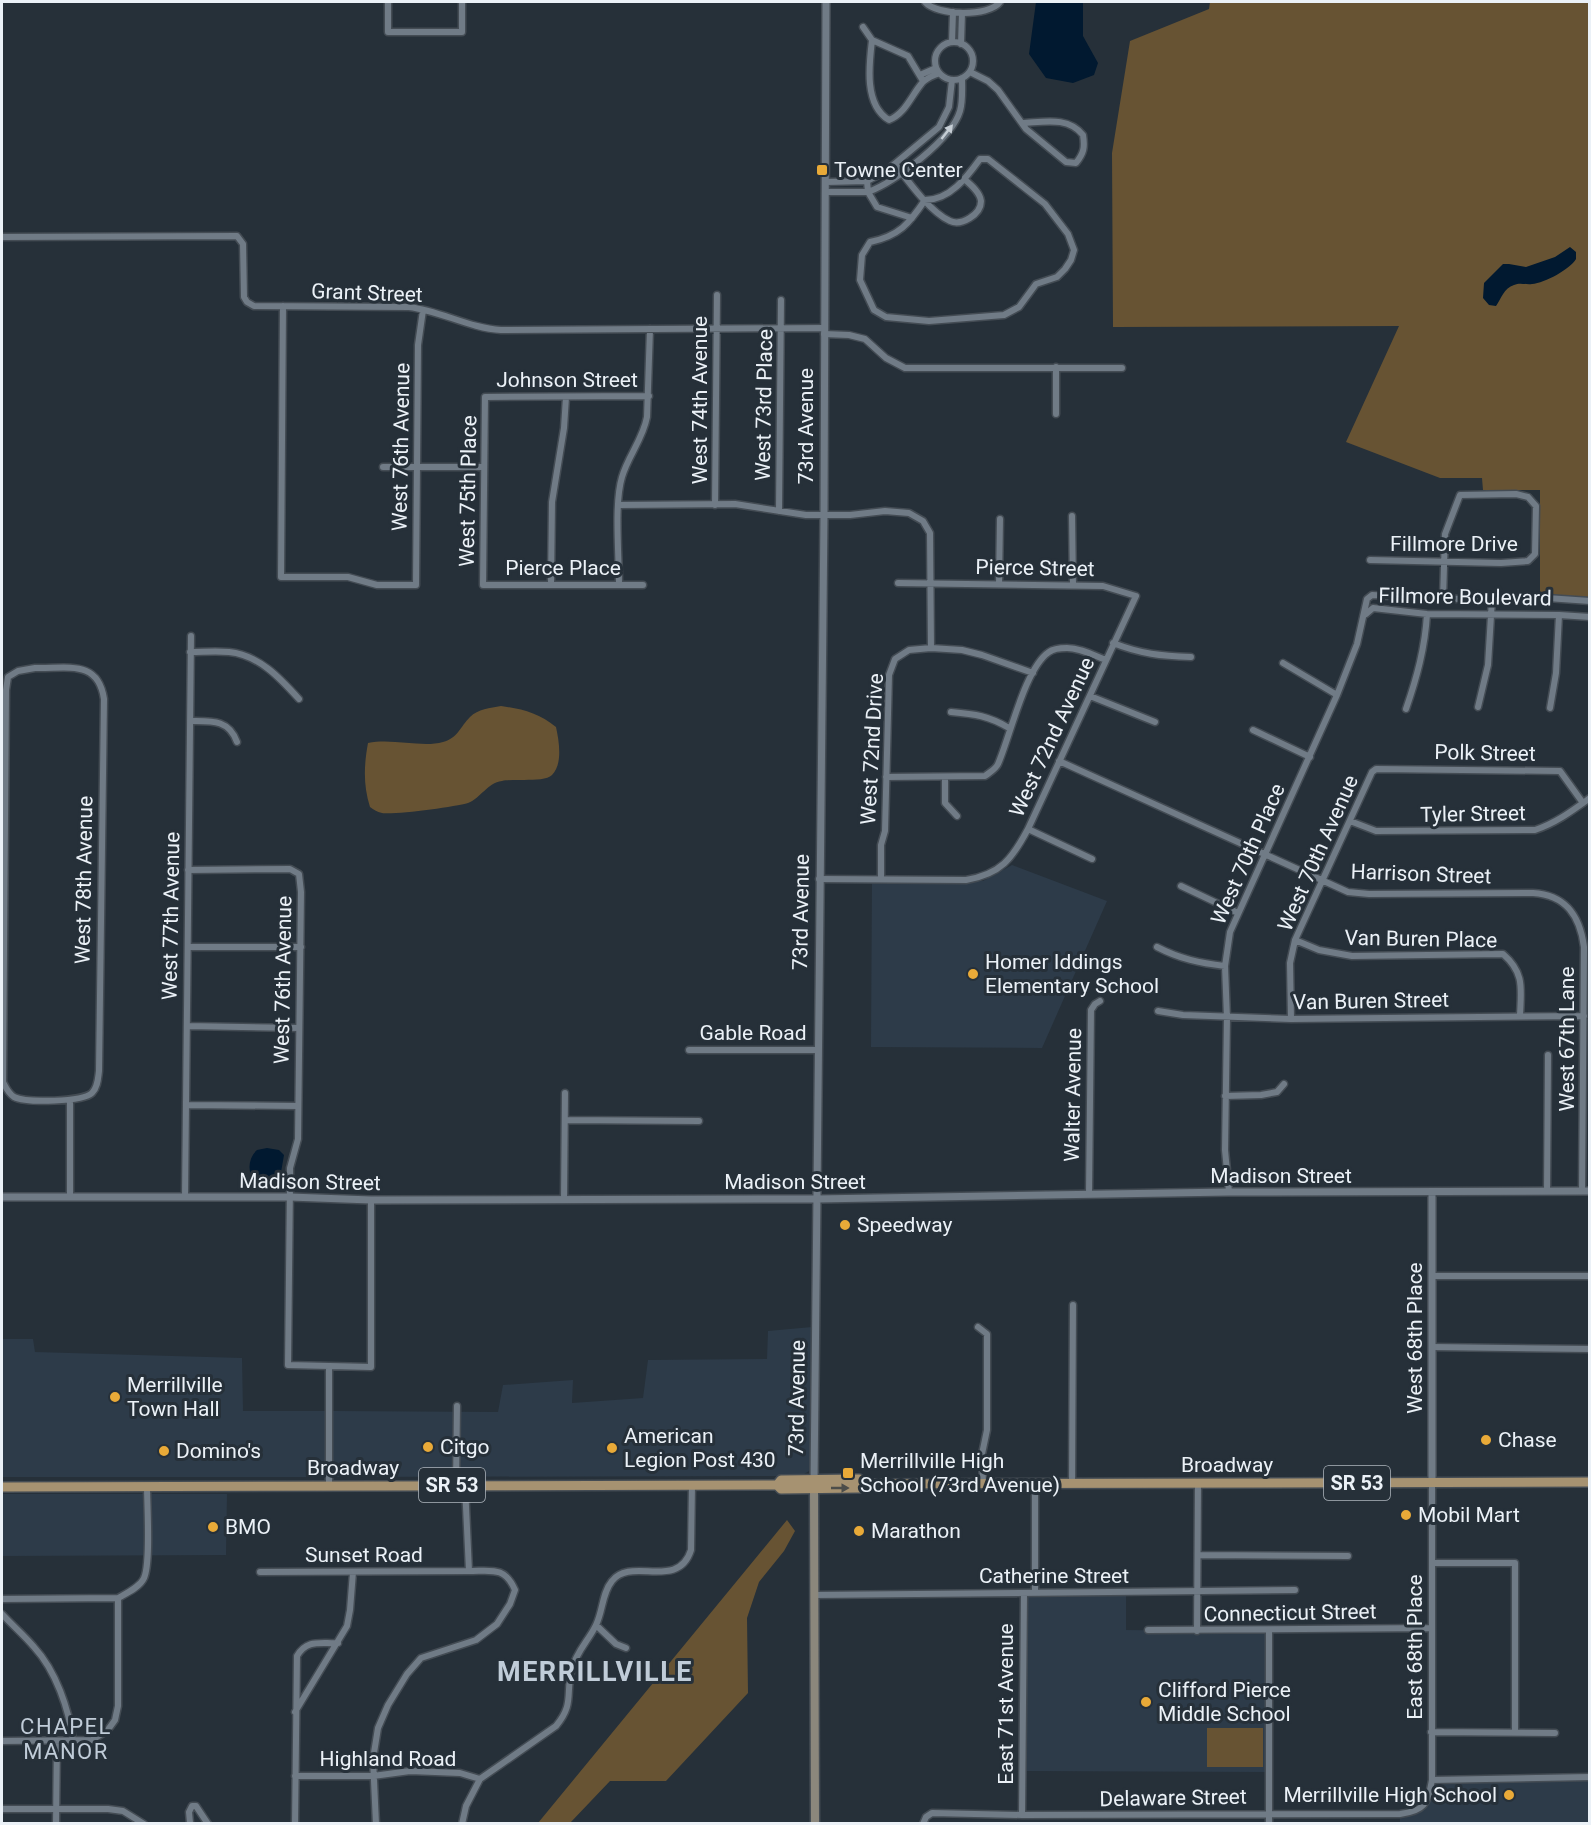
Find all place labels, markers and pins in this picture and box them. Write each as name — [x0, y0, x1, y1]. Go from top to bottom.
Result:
place label: Towne Center — [834, 158, 963, 182]
marker: Towne Center — [815, 163, 829, 177]
place label: Homer Iddings Elementary School — [985, 950, 1159, 998]
marker: Homer Iddings Elementary School — [966, 967, 980, 981]
place label: Speedway — [857, 1213, 952, 1237]
marker: Speedway — [838, 1218, 852, 1232]
place label: Merrillville Town Hall — [127, 1373, 223, 1421]
marker: Merrillville Town Hall — [108, 1390, 122, 1404]
place label: American Legion Post 430 — [624, 1424, 776, 1472]
place label: Chase — [1498, 1428, 1557, 1452]
marker: Chase — [1479, 1433, 1493, 1447]
place label: Citgo — [440, 1435, 489, 1459]
place label: Domino's — [176, 1439, 261, 1463]
marker: Citgo — [421, 1440, 435, 1454]
marker: American Legion Post 430 — [605, 1441, 619, 1455]
marker: Domino's — [157, 1444, 171, 1458]
place label: Merrillville High School (73rd Avenue) — [860, 1449, 1060, 1497]
marker: Merrillville High School (73rd Avenue) — [841, 1466, 855, 1480]
place label: Mobil Mart — [1418, 1503, 1520, 1527]
marker: Mobil Mart — [1399, 1508, 1413, 1522]
place label: BMO — [225, 1515, 271, 1539]
place label: Marathon — [871, 1519, 961, 1543]
marker: BMO — [206, 1520, 220, 1534]
marker: Marathon — [852, 1524, 866, 1538]
place label: Clifford Pierce Middle School — [1158, 1678, 1291, 1726]
marker: Clifford Pierce Middle School — [1139, 1695, 1153, 1709]
place label: Merrillville High School — [1283, 1783, 1497, 1807]
marker: Merrillville High School — [1502, 1788, 1516, 1802]

